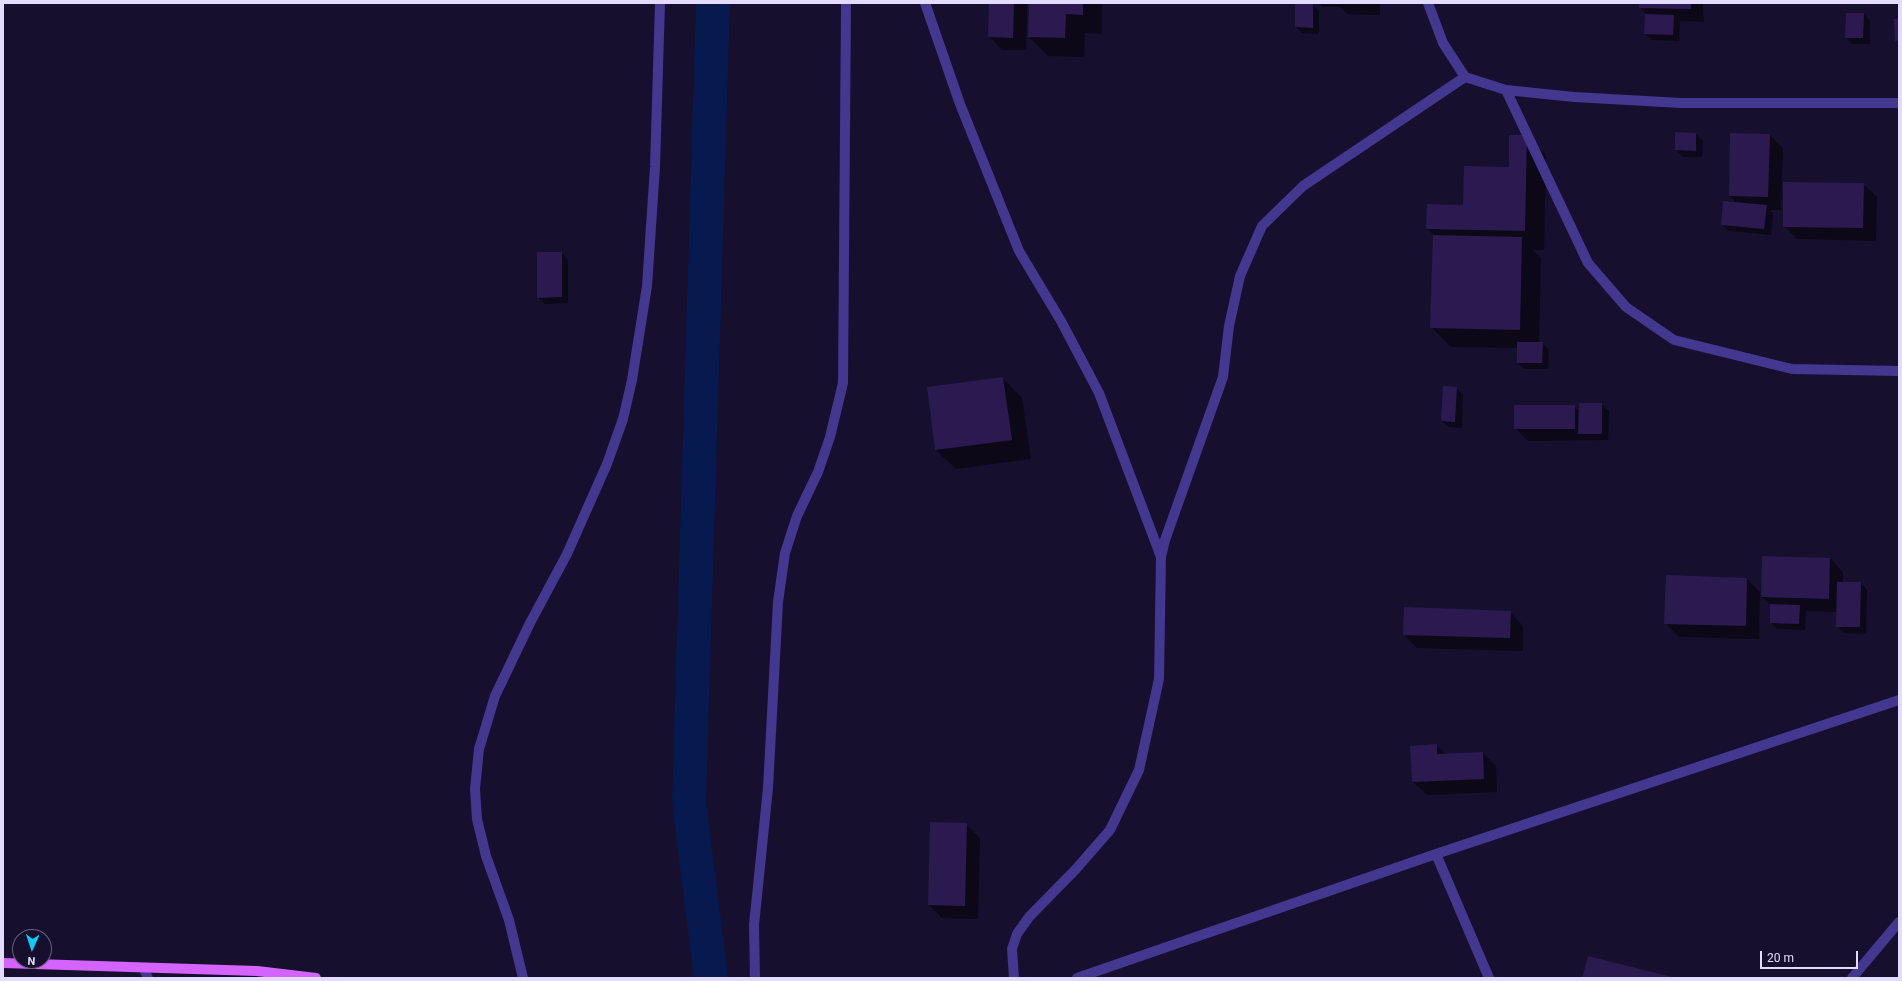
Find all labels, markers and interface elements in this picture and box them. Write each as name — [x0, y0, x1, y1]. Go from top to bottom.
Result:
north arrow — [12, 929, 52, 969]
scale bar — [1762, 943, 1860, 969]
text: 20 m — [1767, 951, 1794, 965]
text: N — [27, 954, 36, 967]

